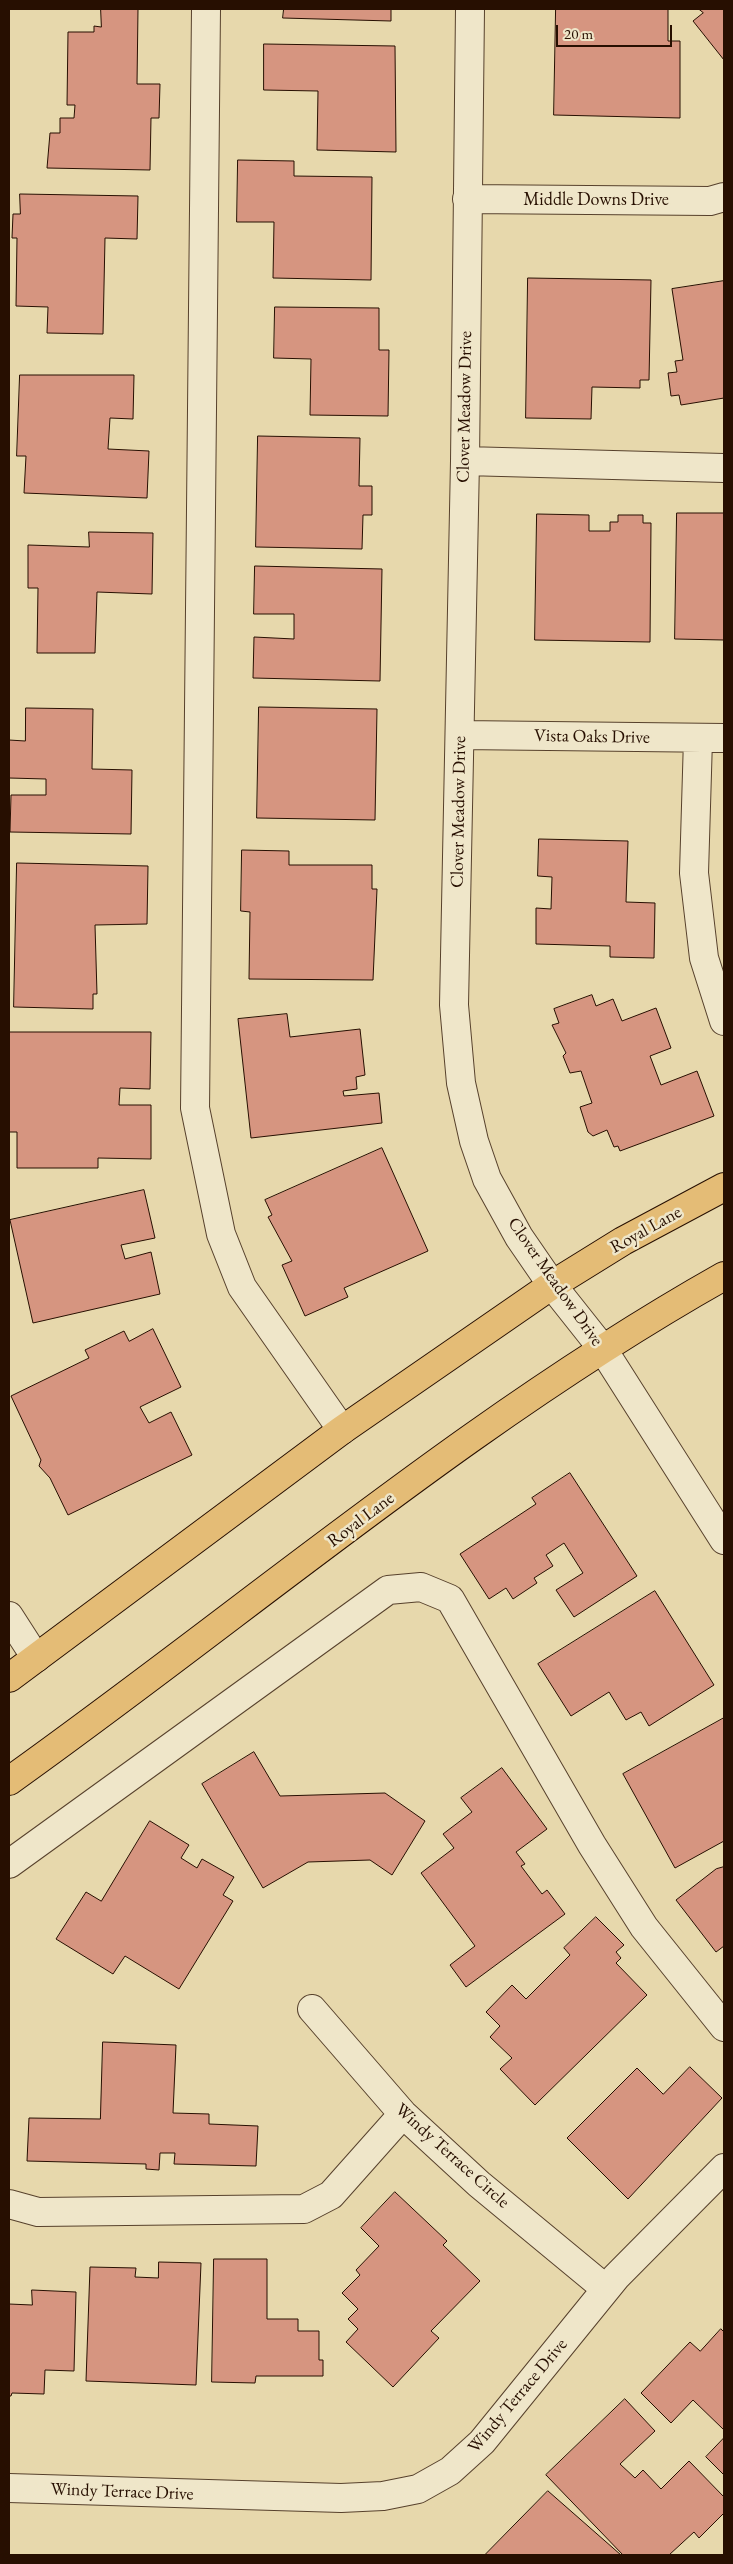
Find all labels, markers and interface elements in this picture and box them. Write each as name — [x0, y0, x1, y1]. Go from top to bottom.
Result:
scale bar — [558, 15, 674, 47]
text: 20 m — [564, 24, 593, 43]
street label: Middle Downs Drive — [523, 189, 669, 211]
street label: Clover Meadow Drive — [453, 331, 477, 483]
street label: Vista Oaks Drive — [534, 725, 650, 749]
street label: Clover Meadow Drive — [447, 736, 471, 888]
street label: Royal Lane — [607, 1202, 685, 1258]
street label: Clover Meadow Drive — [503, 1214, 607, 1350]
street label: Royal Lane — [323, 1488, 399, 1552]
street label: Windy Terrace Circle — [390, 2099, 514, 2213]
street label: Windy Terrace Drive — [464, 2334, 572, 2458]
street label: Windy Terrace Drive — [50, 2479, 194, 2505]

